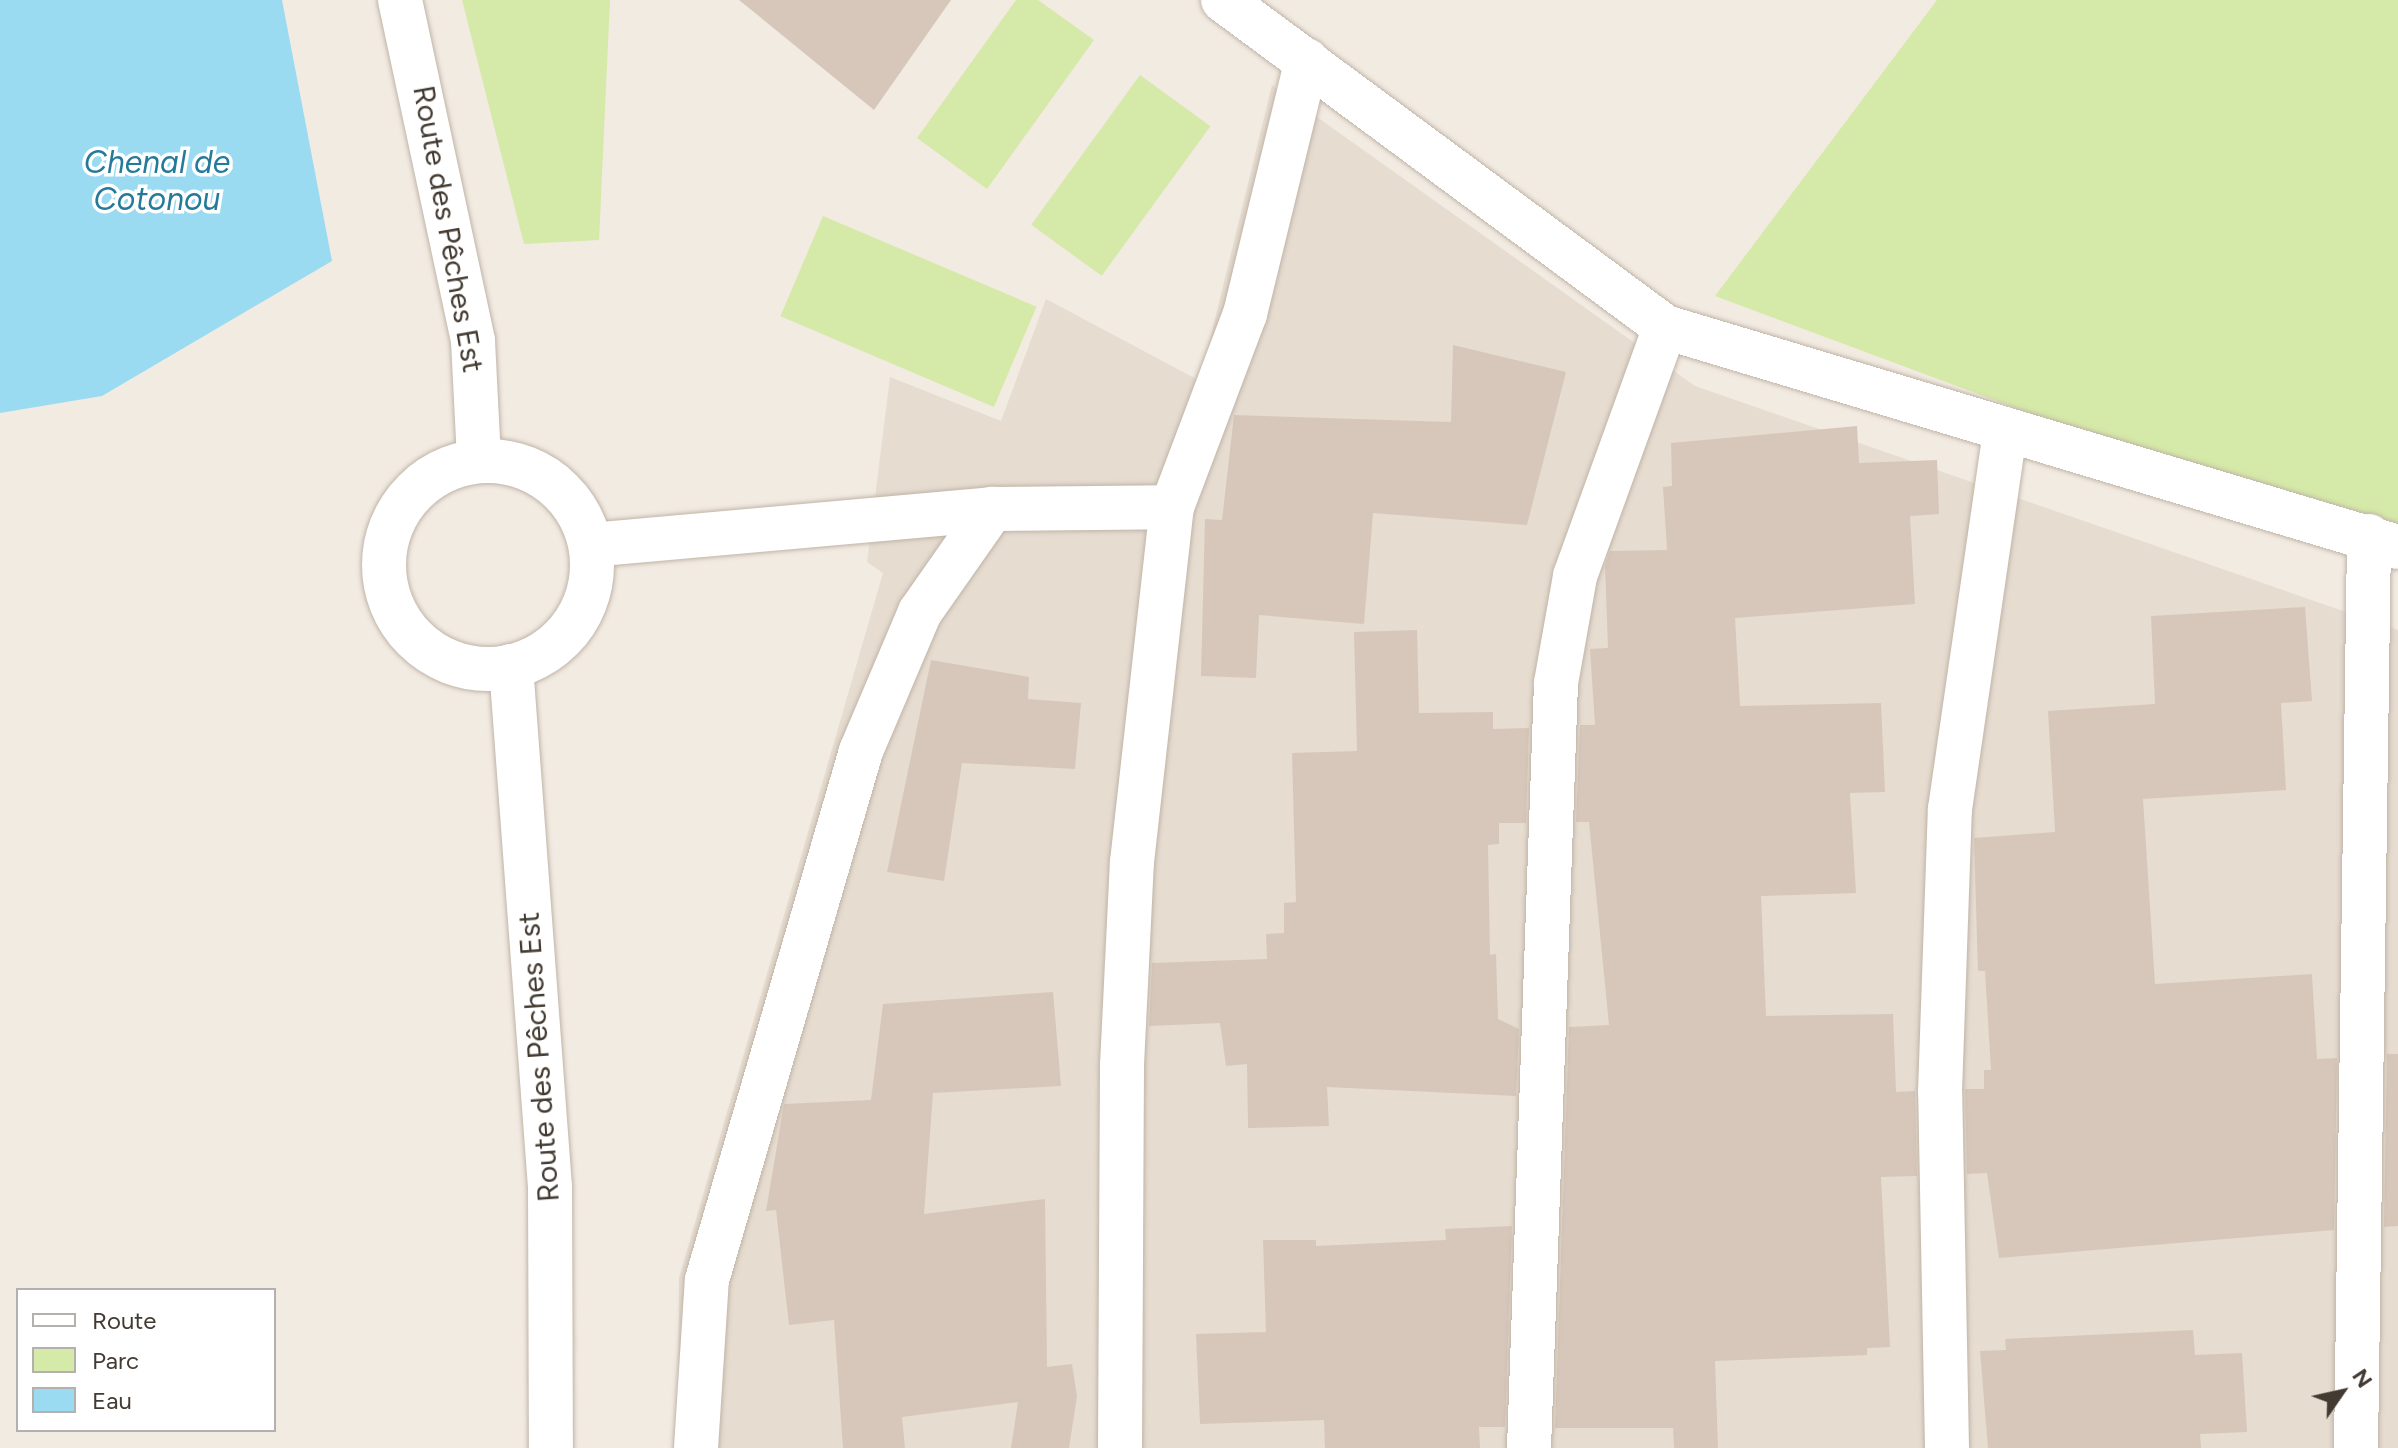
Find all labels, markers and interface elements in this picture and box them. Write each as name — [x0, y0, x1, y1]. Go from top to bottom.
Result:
street label: Route des Pêches Est — [405, 83, 491, 375]
water label: Chenal de Cotonou — [84, 144, 230, 219]
street label: Route des Pêches Est — [511, 911, 567, 1203]
legend — [16, 1288, 276, 1432]
text: Route — [92, 1306, 156, 1335]
text: Parc — [92, 1346, 139, 1375]
north arrow — [2302, 1352, 2382, 1432]
text: N — [2346, 1364, 2378, 1393]
text: Eau — [92, 1386, 132, 1415]

